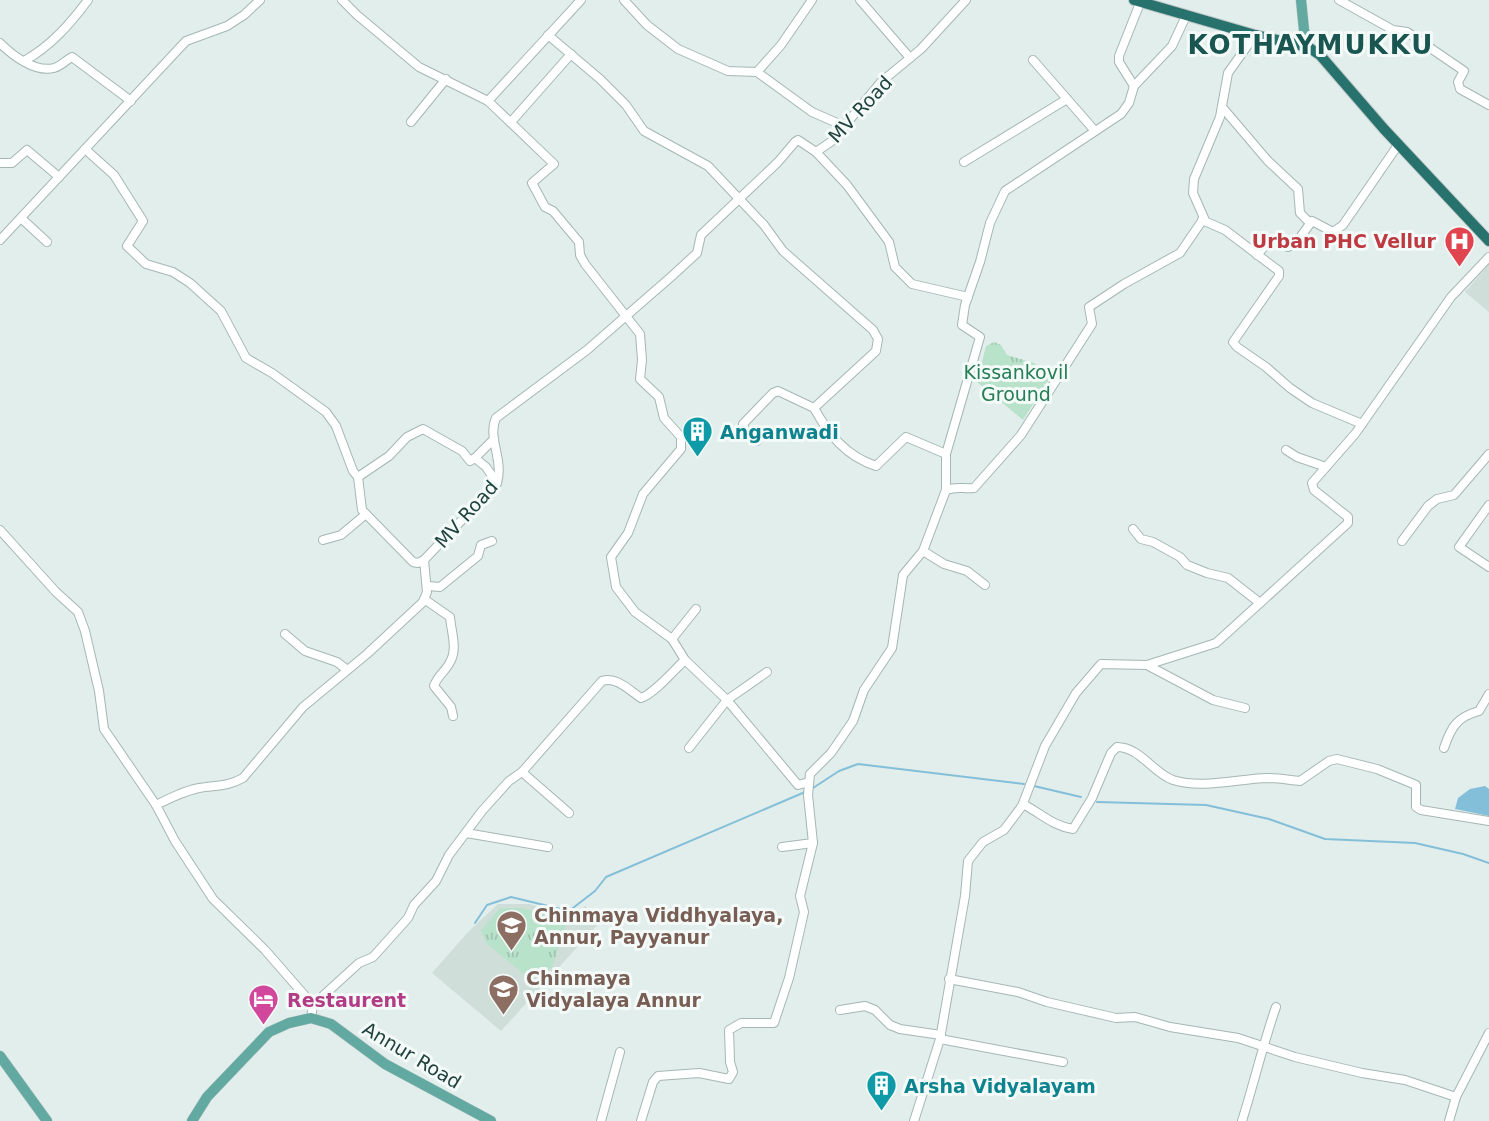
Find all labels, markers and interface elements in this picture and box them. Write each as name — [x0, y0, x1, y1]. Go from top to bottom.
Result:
district label: KOTHAYMUKKU — [1188, 30, 1434, 60]
street label: MV Road — [824, 71, 896, 147]
hospital icon: Urban PHC Vellur — [1442, 224, 1476, 268]
place label: Urban PHC Vellur — [1252, 230, 1437, 252]
park label: Kissankovil Ground — [964, 361, 1068, 405]
building icon: Anganwadi — [680, 415, 714, 459]
place label: Anganwadi — [720, 421, 839, 443]
street label: MV Road — [430, 476, 502, 552]
place label: Chinmaya Viddhyalaya, Annur, Payyanur — [534, 904, 783, 948]
school or university icon: Chinmaya Viddhyalaya, Annur, Payyanur — [494, 909, 528, 953]
place label: Chinmaya Vidyalaya Annur — [526, 967, 702, 1011]
school or university icon: Chinmaya Vidyalaya Annur — [486, 972, 520, 1016]
hotel icon: Restaurent — [247, 983, 281, 1027]
place label: Restaurent — [287, 989, 406, 1011]
street label: Annur Road — [359, 1017, 465, 1093]
building icon: Arsha Vidyalayam — [864, 1069, 898, 1113]
place label: Arsha Vidyalayam — [904, 1075, 1096, 1097]

